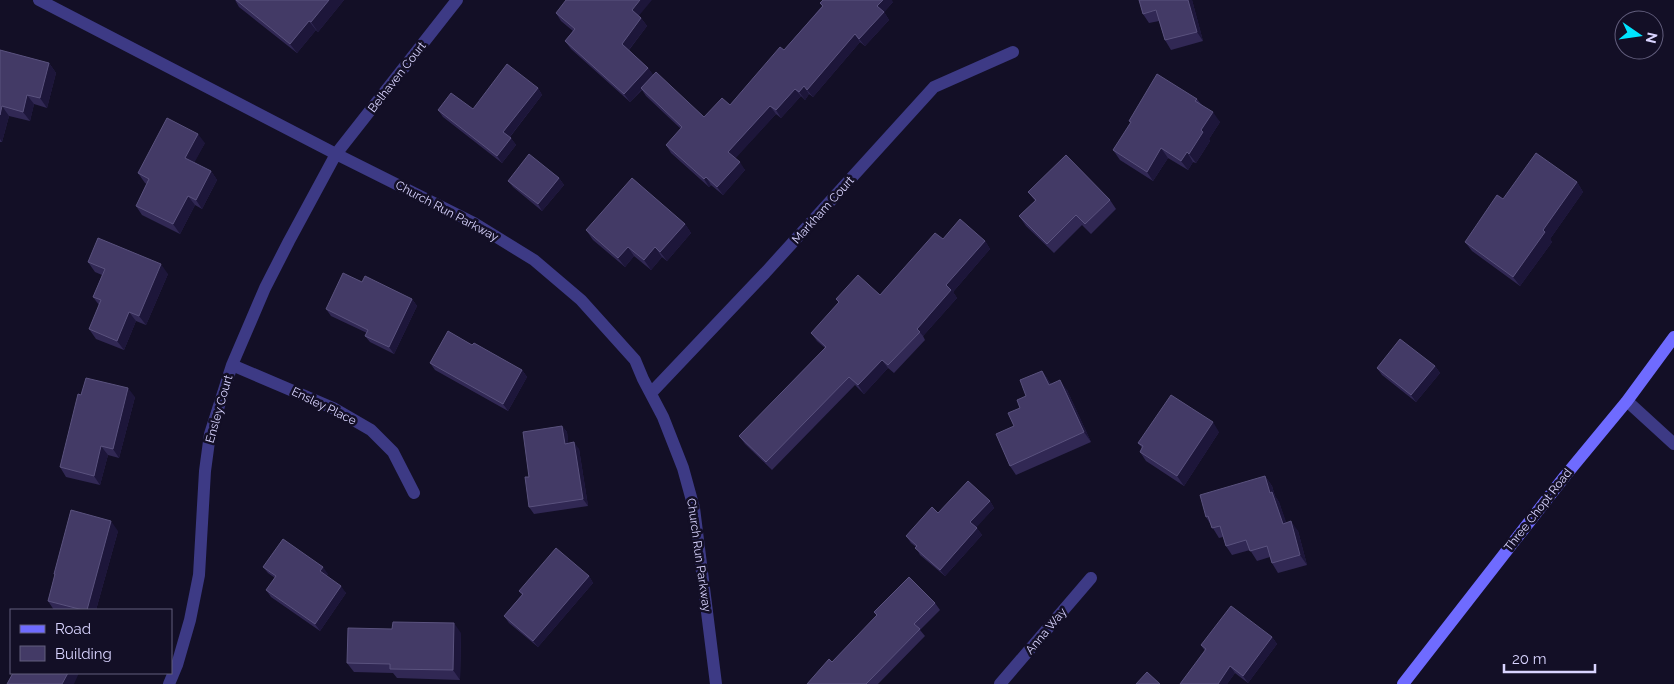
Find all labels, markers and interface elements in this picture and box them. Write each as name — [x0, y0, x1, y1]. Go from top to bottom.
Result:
north arrow — [1614, 10, 1664, 60]
text: N — [1643, 31, 1661, 45]
street label: Belhaven Court — [365, 39, 429, 115]
street label: Markham Court — [789, 173, 857, 247]
street label: Church Run Parkway — [393, 178, 501, 244]
street label: Ensley Court — [203, 373, 235, 445]
street label: Ensley Place — [289, 384, 359, 428]
street label: Three Chopt Road — [1501, 466, 1575, 554]
street label: Church Run Parkway — [684, 497, 714, 613]
street label: Anna Way — [1023, 605, 1070, 657]
legend — [10, 609, 172, 674]
text: Road — [55, 620, 91, 638]
scale bar — [1504, 642, 1595, 674]
text: Building — [55, 645, 112, 663]
text: 20 m — [1512, 650, 1547, 668]

